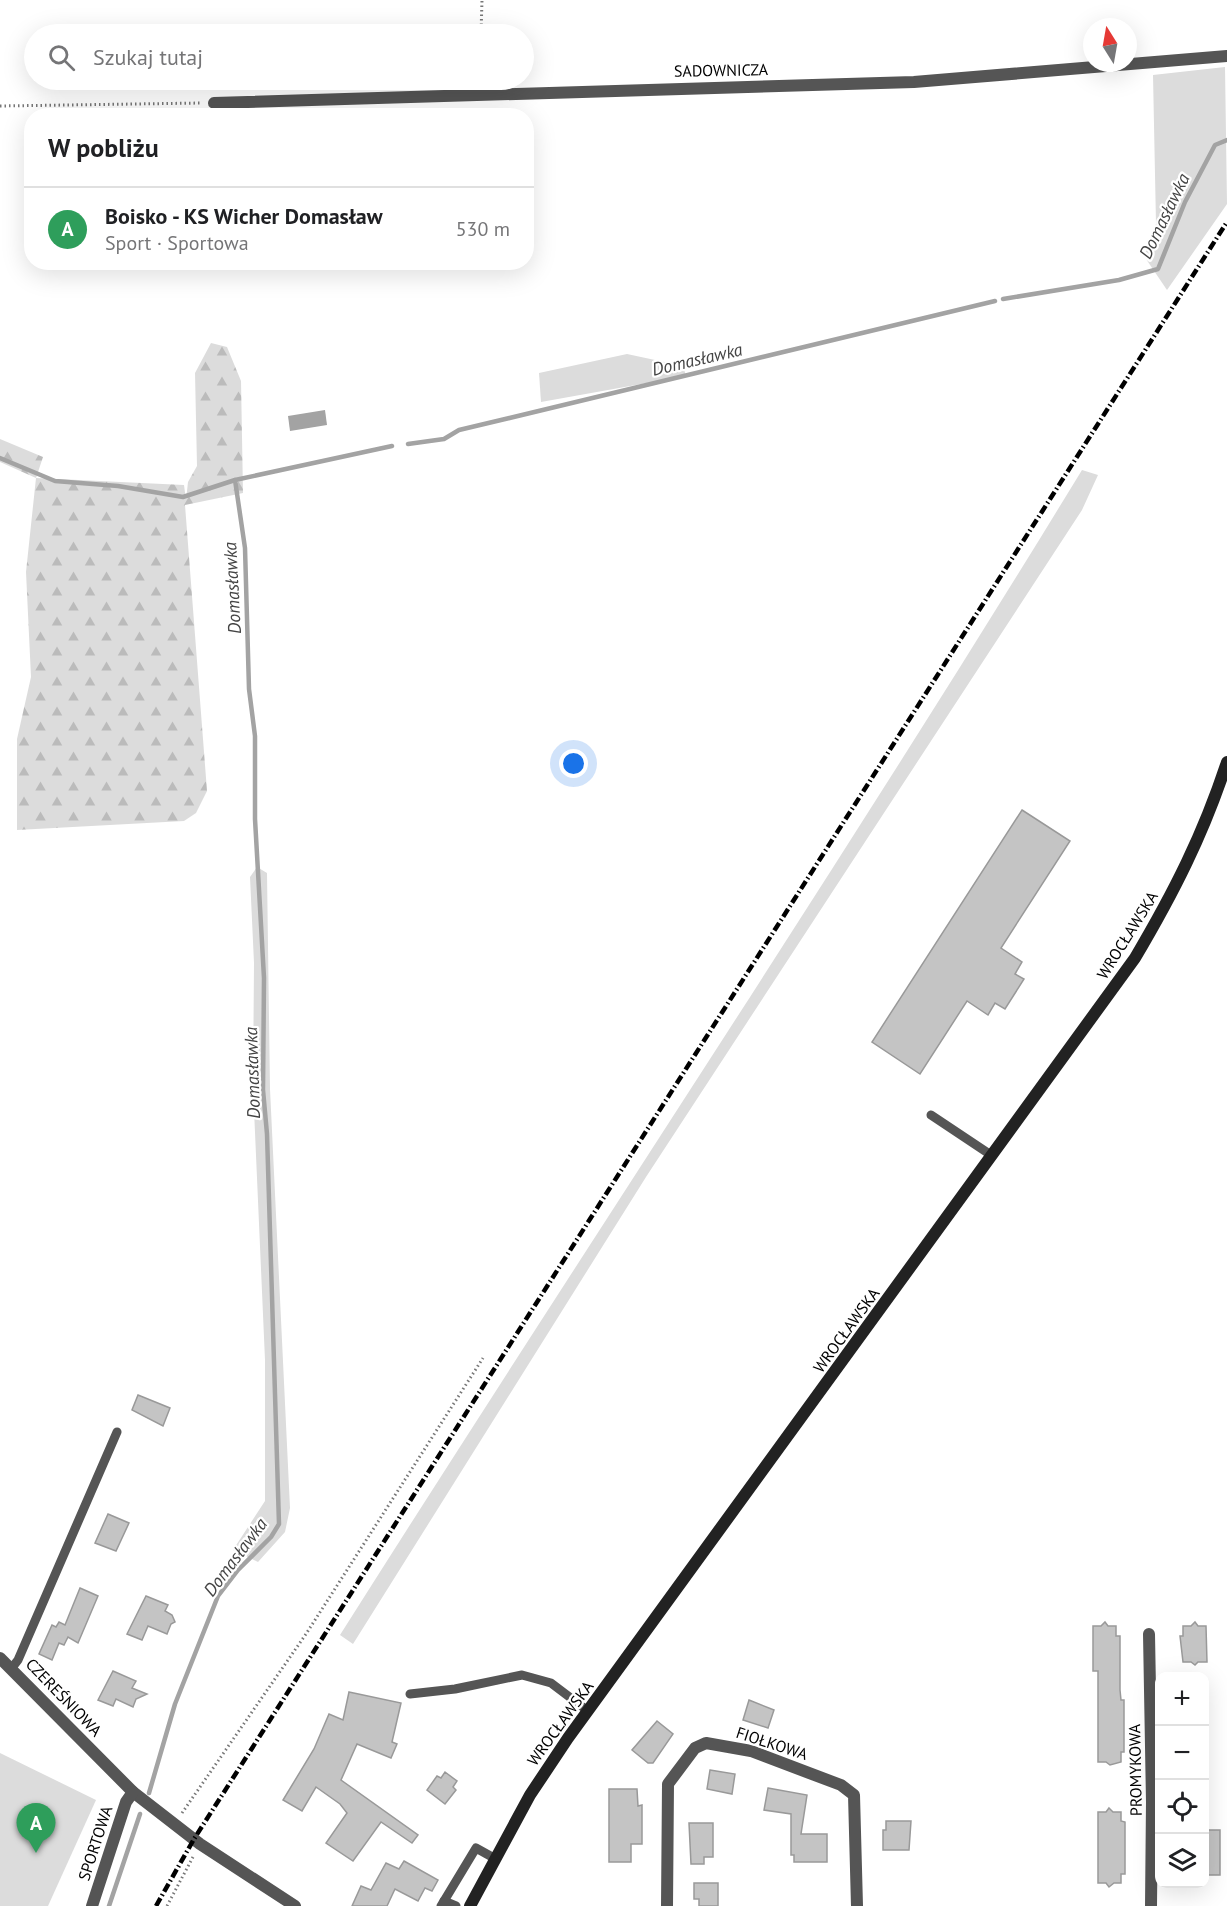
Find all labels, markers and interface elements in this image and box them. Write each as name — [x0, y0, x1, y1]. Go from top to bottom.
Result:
north arrow — [1083, 18, 1137, 72]
search box — [24, 24, 534, 90]
icon: search — [45, 41, 78, 74]
text: Szukaj tutaj — [93, 43, 203, 71]
street label: SADOWNICZA — [674, 59, 769, 81]
text: W pobliżu — [48, 131, 159, 164]
water label: Domasławka — [1133, 169, 1195, 262]
text: Boisko - KS Wicher Domasław — [105, 202, 383, 230]
text: A — [61, 216, 74, 242]
text: 530 m — [456, 216, 510, 242]
text: Sport · Sportowa — [105, 230, 249, 256]
water label: Domasławka — [650, 337, 745, 381]
water label: Domasławka — [218, 541, 246, 635]
your location — [559, 749, 588, 778]
street label: WROCŁAWSKA — [1092, 887, 1162, 983]
water label: Domasławka — [239, 1026, 265, 1119]
street label: WROCŁAWSKA — [809, 1283, 884, 1376]
water label: Domasławka — [198, 1513, 272, 1601]
street label: CZEREŚNIOWA — [22, 1654, 107, 1741]
map controls — [1155, 1672, 1209, 1888]
button: + — [1155, 1672, 1209, 1726]
street label: WROCŁAWSKA — [523, 1676, 598, 1769]
street label: FIOŁKOWA — [734, 1722, 811, 1764]
street label: PROMYKOWA — [1124, 1723, 1146, 1816]
button: − — [1155, 1726, 1209, 1780]
button: locate — [1155, 1780, 1209, 1834]
street label: SPORTOWA — [74, 1802, 117, 1883]
pin: A — [16, 1804, 56, 1853]
button: layers — [1155, 1834, 1209, 1888]

